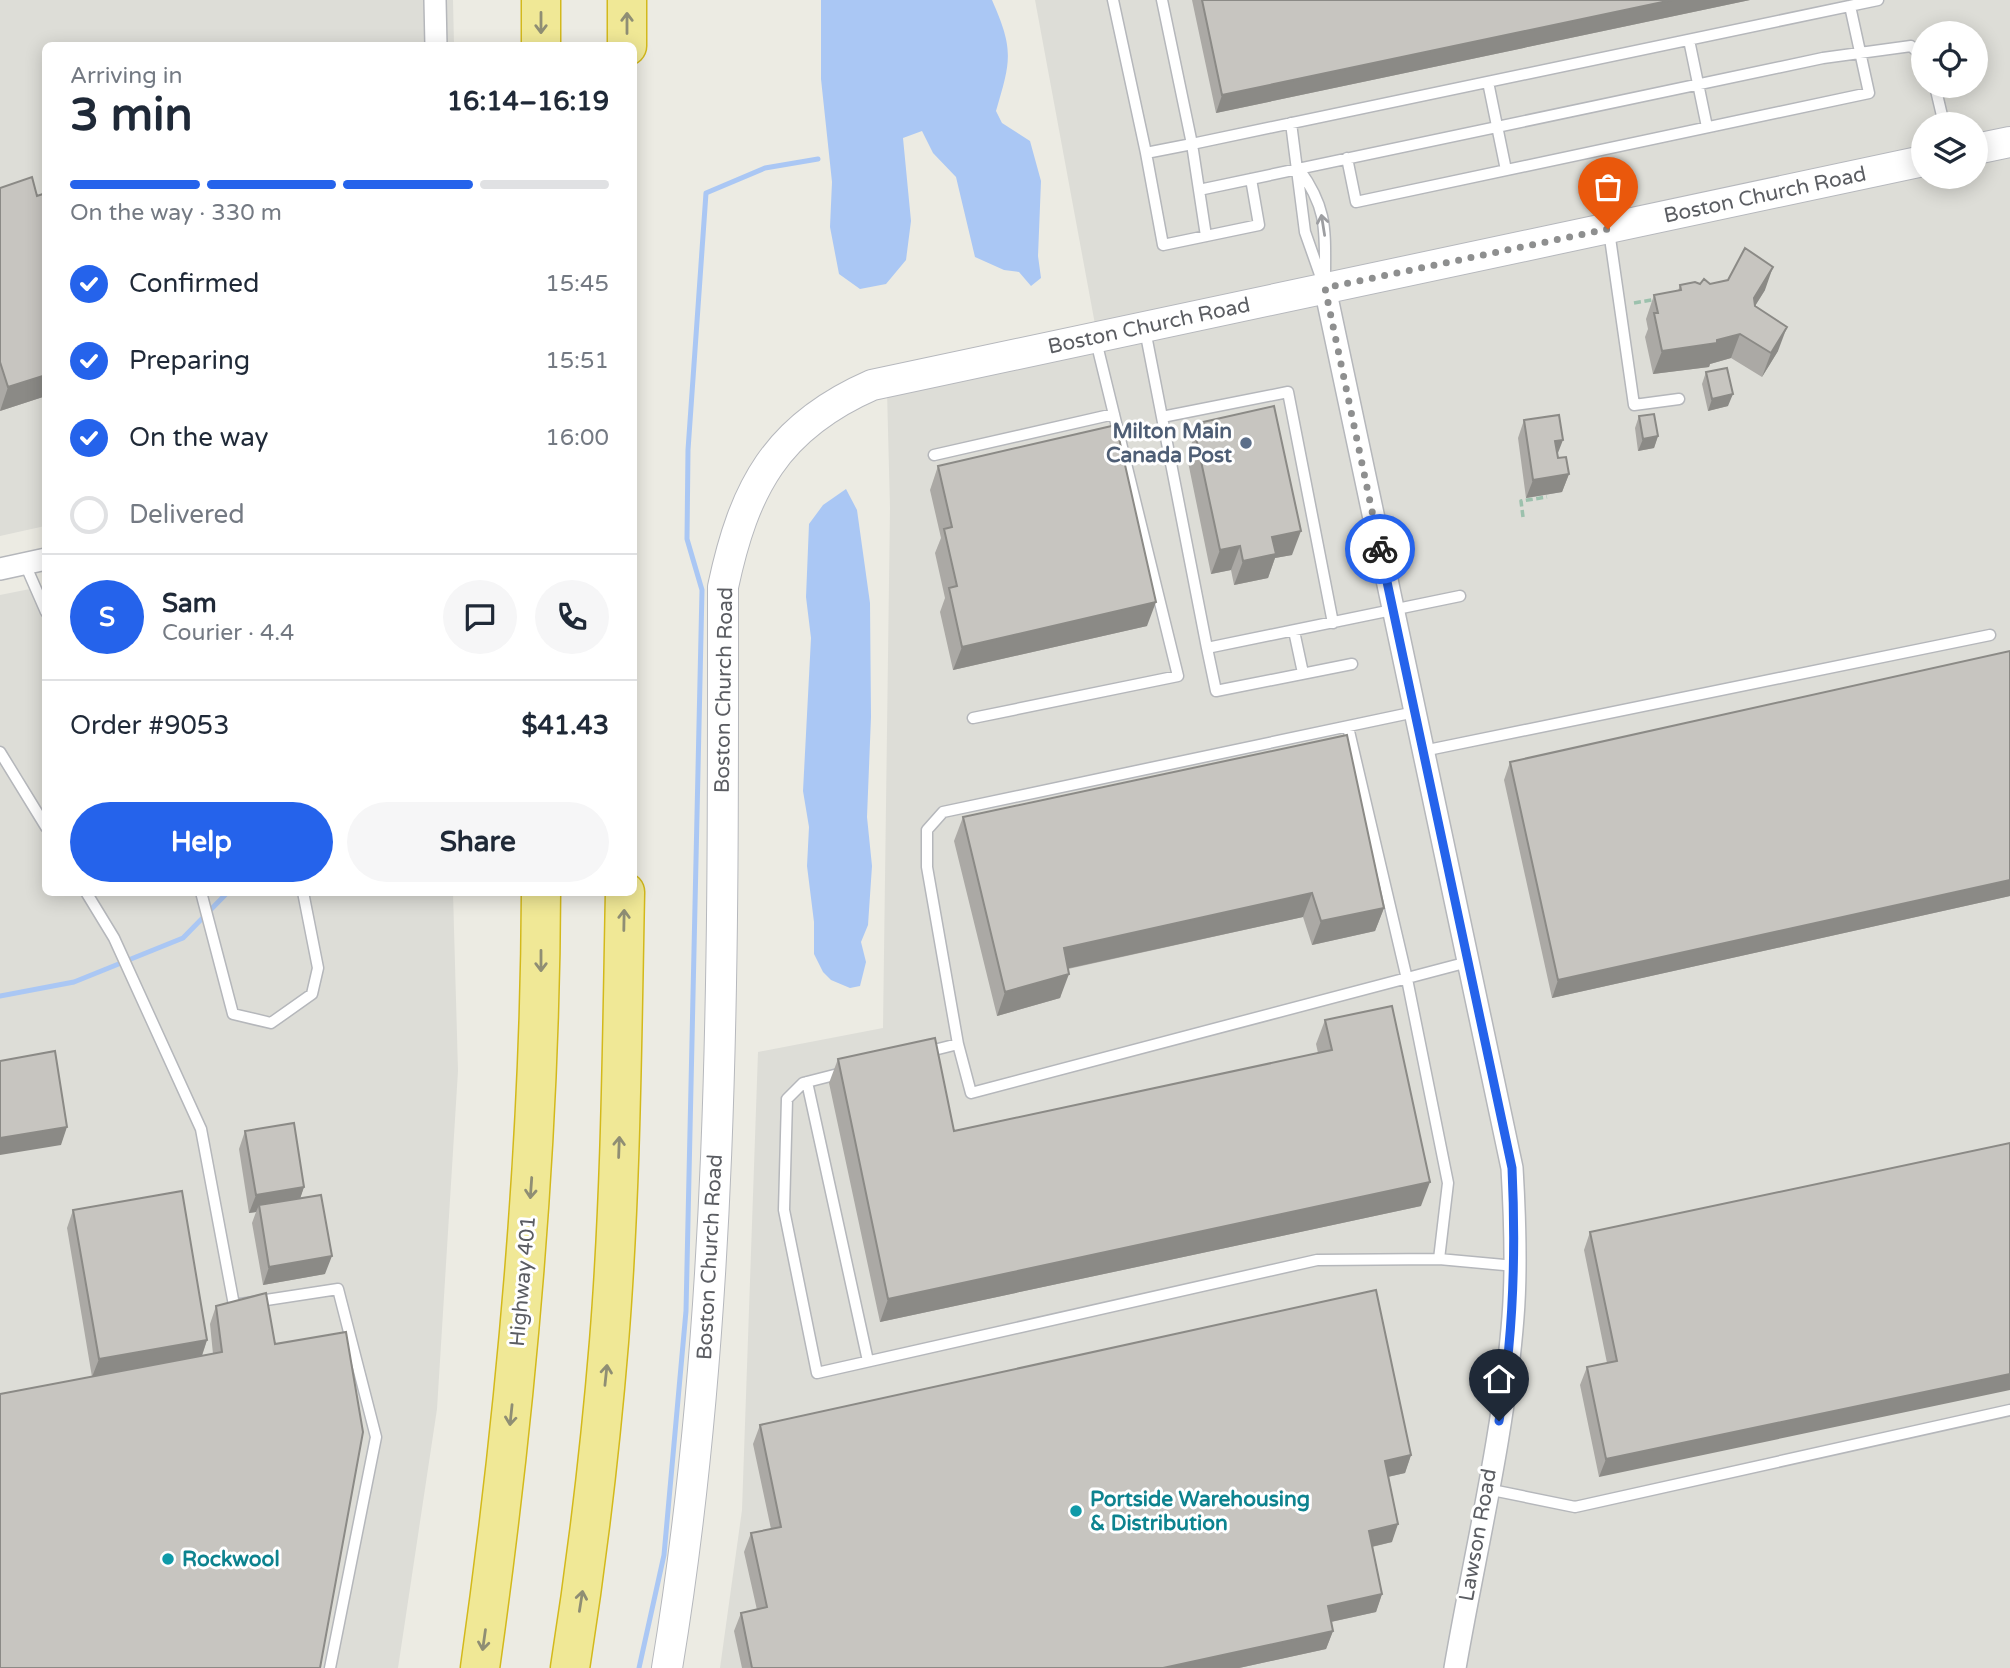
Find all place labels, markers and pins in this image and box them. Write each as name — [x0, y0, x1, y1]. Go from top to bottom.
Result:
pin — [1578, 157, 1638, 229]
place label: Milton Main Canada Post — [1106, 419, 1232, 468]
marker: Milton Main Canada Post — [1238, 435, 1254, 451]
pin — [1469, 1349, 1529, 1421]
place label: Portside Warehousing & Distribution — [1090, 1487, 1310, 1536]
marker: Portside Warehousing & Distribution — [1068, 1503, 1084, 1519]
place label: Rockwool — [182, 1547, 280, 1572]
marker: Rockwool — [160, 1551, 176, 1567]

